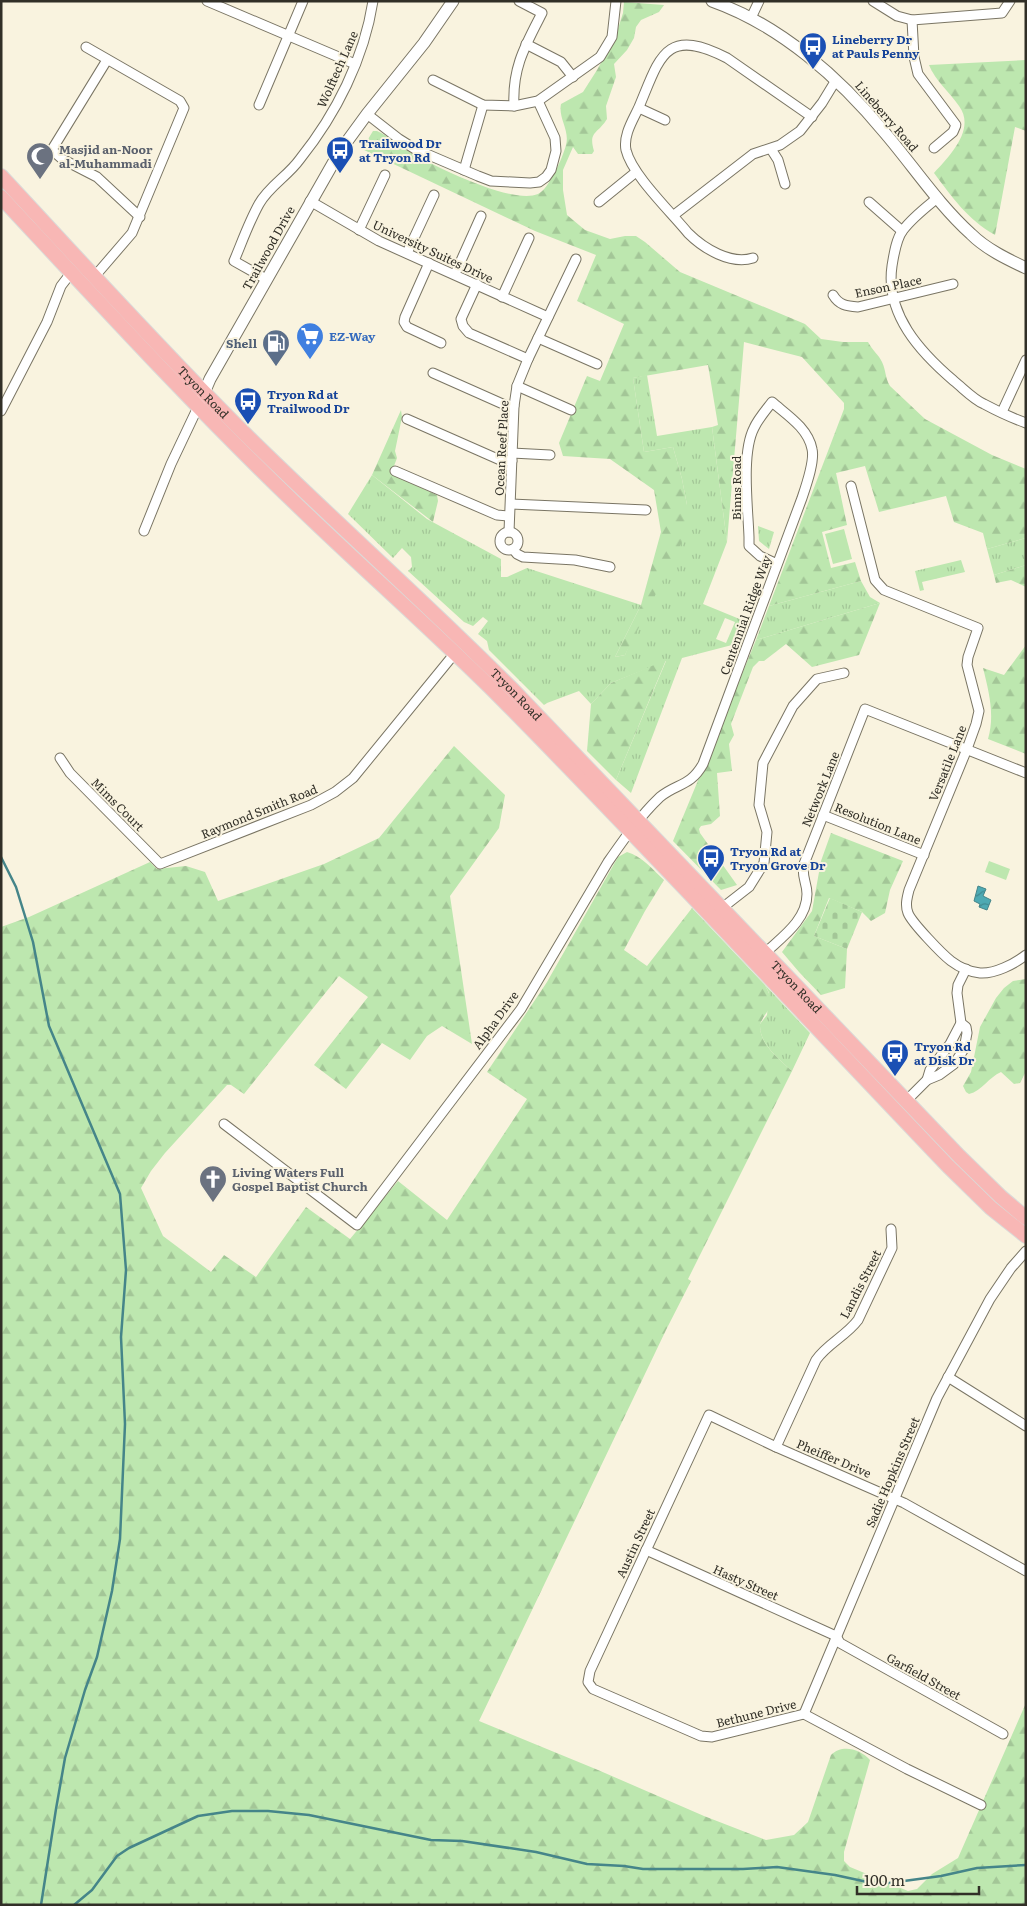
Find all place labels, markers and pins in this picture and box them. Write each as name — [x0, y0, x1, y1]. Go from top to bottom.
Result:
place label: Lineberry Dr at Pauls Penny — [832, 30, 920, 62]
bus stop icon: Lineberry Dr at Pauls Penny — [798, 31, 828, 70]
place label: Trailwood Dr at Tryon Rd — [359, 134, 442, 166]
bus stop icon: Trailwood Dr at Tryon Rd — [325, 135, 355, 174]
place label: Masjid an-Noor al-Muhammadi — [59, 140, 153, 172]
mosque icon: Masjid an-Noor al-Muhammadi — [25, 141, 55, 180]
supermarket icon: EZ-Way — [295, 321, 325, 360]
place label: EZ-Way — [329, 327, 376, 345]
fuel station icon: Shell — [261, 328, 291, 367]
place label: Shell — [226, 334, 258, 352]
place label: Tryon Rd at Trailwood Dr — [267, 385, 350, 417]
bus stop icon: Tryon Rd at Trailwood Dr — [233, 386, 263, 425]
place label: Tryon Rd at Tryon Grove Dr — [730, 842, 826, 874]
bus stop icon: Tryon Rd at Tryon Grove Dr — [696, 843, 726, 882]
place label: Tryon Rd at Disk Dr — [914, 1037, 975, 1069]
bus stop icon: Tryon Rd at Disk Dr — [880, 1038, 910, 1077]
place label: Living Waters Full Gospel Baptist Church — [232, 1163, 368, 1195]
church icon: Living Waters Full Gospel Baptist Church — [198, 1164, 228, 1203]

